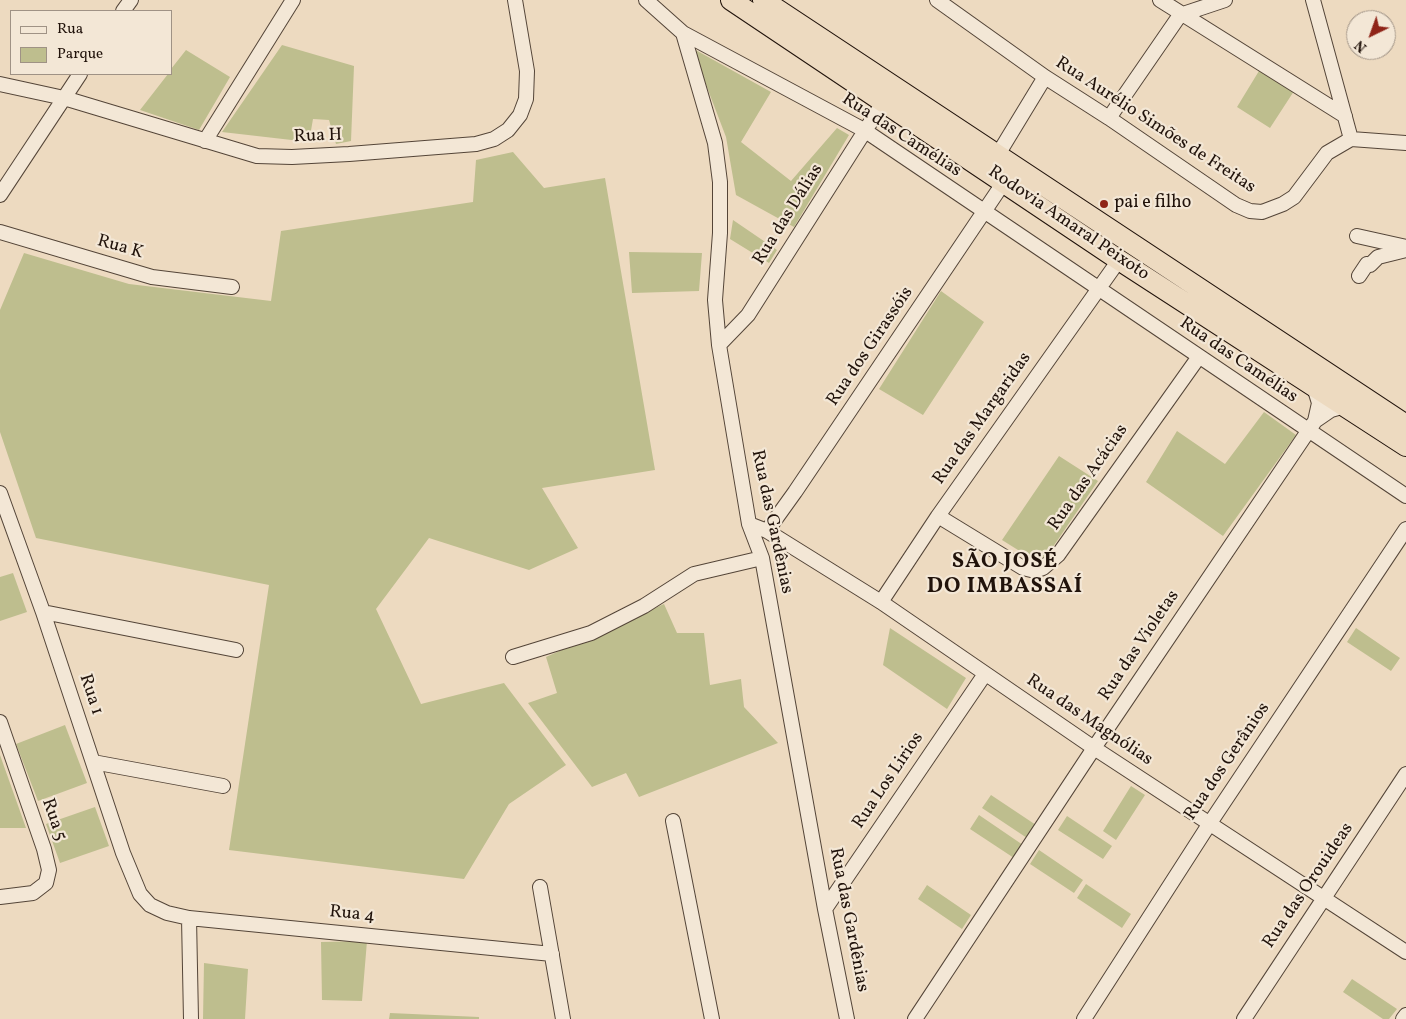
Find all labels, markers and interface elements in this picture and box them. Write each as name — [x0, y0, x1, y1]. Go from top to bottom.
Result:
legend — [10, 10, 172, 75]
north arrow — [1346, 10, 1396, 60]
text: Rua — [57, 19, 83, 40]
text: N — [1351, 35, 1371, 56]
text: Parque — [57, 44, 103, 65]
street label: Rua Aurélio Simões de Freitas — [1051, 53, 1259, 199]
street label: Rua das Camélias — [837, 89, 965, 183]
street label: Rua H — [293, 125, 343, 149]
street label: Rua das Dálias — [749, 161, 829, 269]
street label: Rodovia Amaral Peixoto — [983, 162, 1153, 286]
place label: pai e filho — [1114, 193, 1191, 215]
marker: pai e filho — [1098, 198, 1110, 210]
street label: Rua K — [94, 231, 146, 265]
street label: Rua dos Girassóis — [823, 283, 919, 411]
street label: Rua das Camélias — [1175, 313, 1301, 409]
street label: Rua das Margaridas — [929, 349, 1037, 489]
street label: Rua das Acácias — [1044, 421, 1134, 535]
street label: Rua das Gardênias — [745, 448, 797, 596]
district label: SÃO JOSÉ DO IMBASSAÍ — [925, 550, 1085, 602]
street label: Rua das Violetas — [1095, 587, 1185, 705]
street label: Rua das Magnólias — [1022, 671, 1156, 771]
street label: Rua 1 — [73, 672, 107, 718]
street label: Rua dos Gerânios — [1181, 699, 1275, 825]
street label: Rua Los Lirios — [849, 729, 929, 833]
street label: Rua 5 — [36, 796, 70, 844]
street label: Rua das Orouideas — [1259, 819, 1359, 953]
street label: Rua das Gardênias — [823, 846, 873, 994]
street label: Rua 4 — [328, 902, 376, 928]

